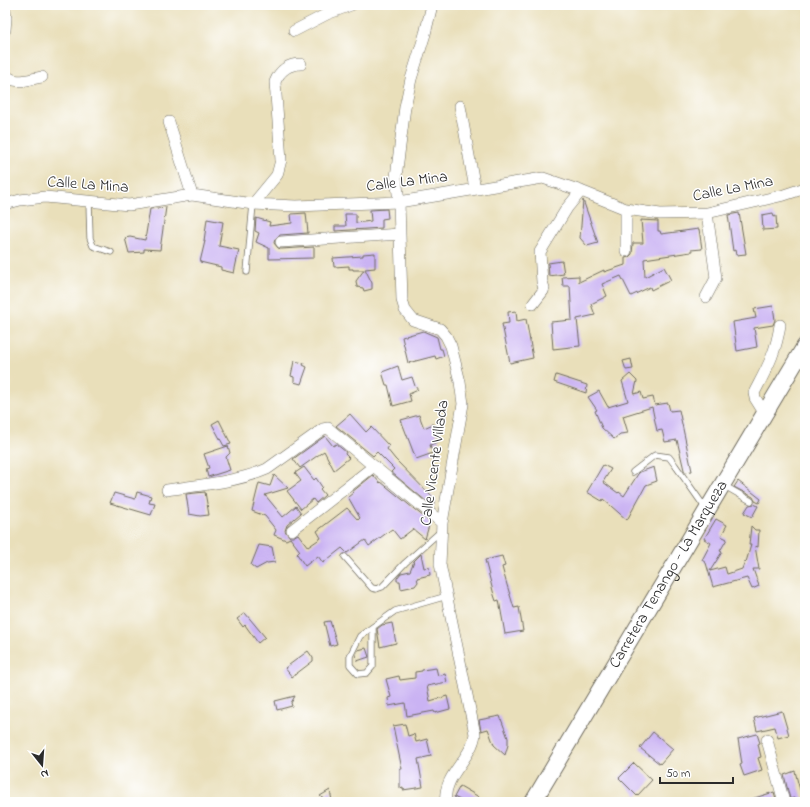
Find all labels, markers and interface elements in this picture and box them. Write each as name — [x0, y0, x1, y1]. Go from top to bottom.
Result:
street label: Calle La Mina — [365, 165, 449, 199]
street label: Calle La Mina — [691, 169, 775, 209]
street label: Calle La Mina — [46, 170, 130, 200]
street label: Calle Vicente Villada — [414, 399, 456, 527]
street label: Carretera Tenango - La Marqueza — [603, 476, 734, 673]
north arrow — [22, 745, 62, 785]
scale bar — [660, 759, 733, 785]
text: N — [39, 765, 51, 782]
text: 50 m — [666, 765, 690, 783]

